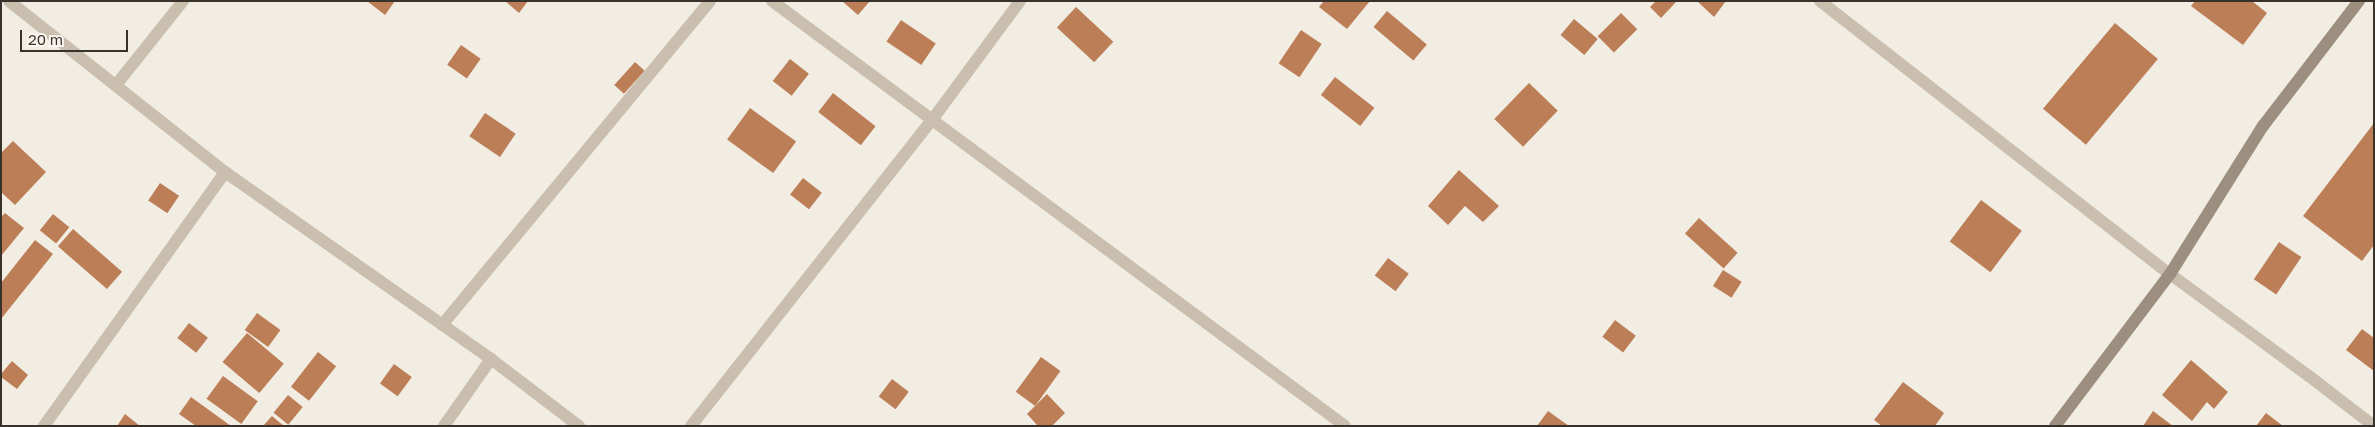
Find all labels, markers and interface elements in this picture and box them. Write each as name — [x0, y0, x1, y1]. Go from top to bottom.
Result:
scale bar — [22, 20, 130, 52]
text: 20 m — [28, 30, 63, 48]

